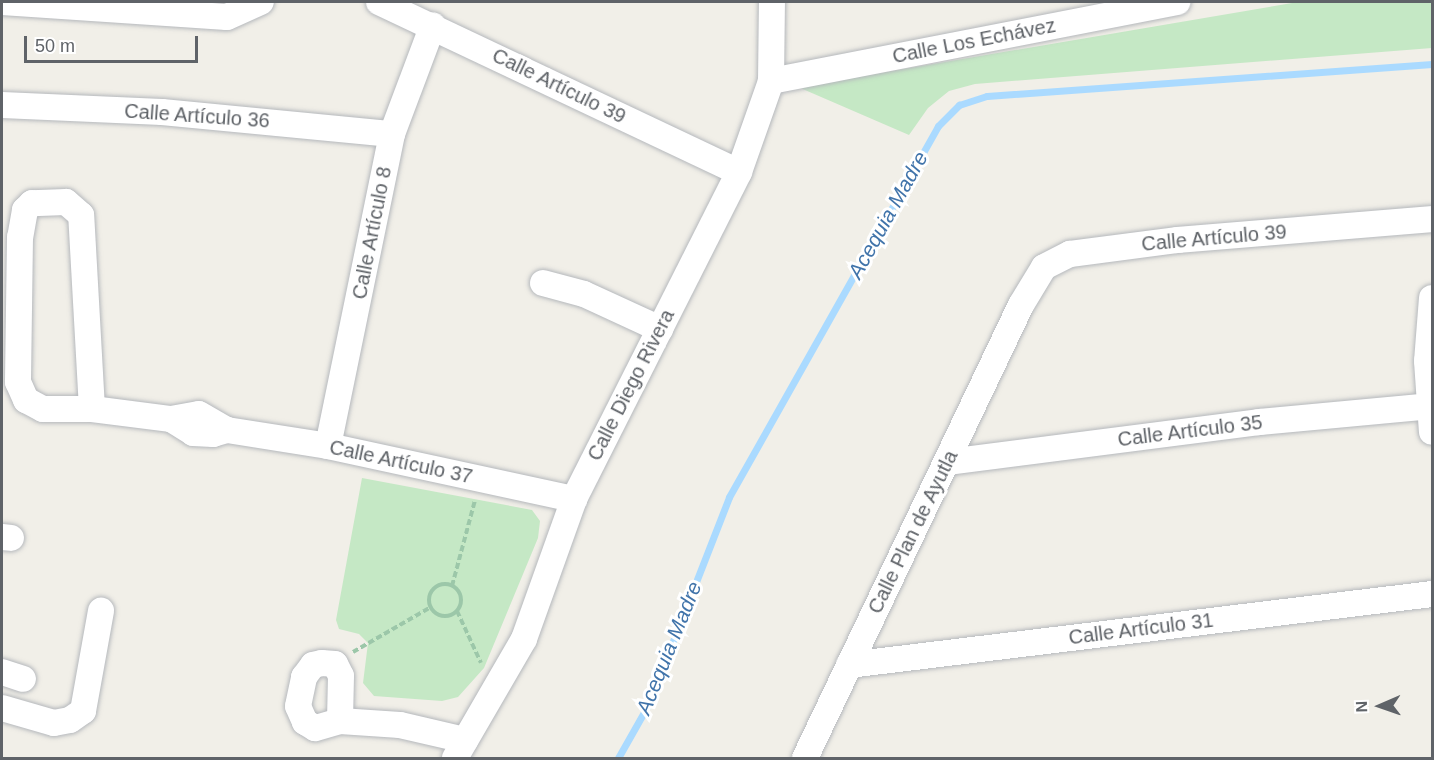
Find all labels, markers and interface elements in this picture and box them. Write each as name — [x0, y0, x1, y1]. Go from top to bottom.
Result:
street label: Calle Los Echávez — [890, 13, 1058, 69]
scale bar — [27, 24, 201, 62]
text: 50 m — [35, 36, 75, 56]
street label: Calle Artículo 39 — [488, 43, 630, 129]
street label: Calle Artículo 36 — [123, 99, 271, 133]
water label: Acequia Madre — [843, 147, 933, 283]
street label: Calle Artículo 8 — [347, 164, 397, 302]
street label: Calle Artículo 39 — [1140, 220, 1288, 256]
street label: Calle Diego Rivera — [582, 305, 680, 465]
street label: Calle Artículo 35 — [1116, 410, 1264, 452]
street label: Calle Artículo 37 — [327, 435, 475, 489]
street label: Calle Plan de Ayutla — [863, 446, 963, 618]
water label: Acequia Madre — [631, 578, 707, 718]
street label: Calle Artículo 31 — [1067, 608, 1215, 650]
north arrow — [1350, 676, 1410, 736]
text: N — [1353, 701, 1370, 713]

